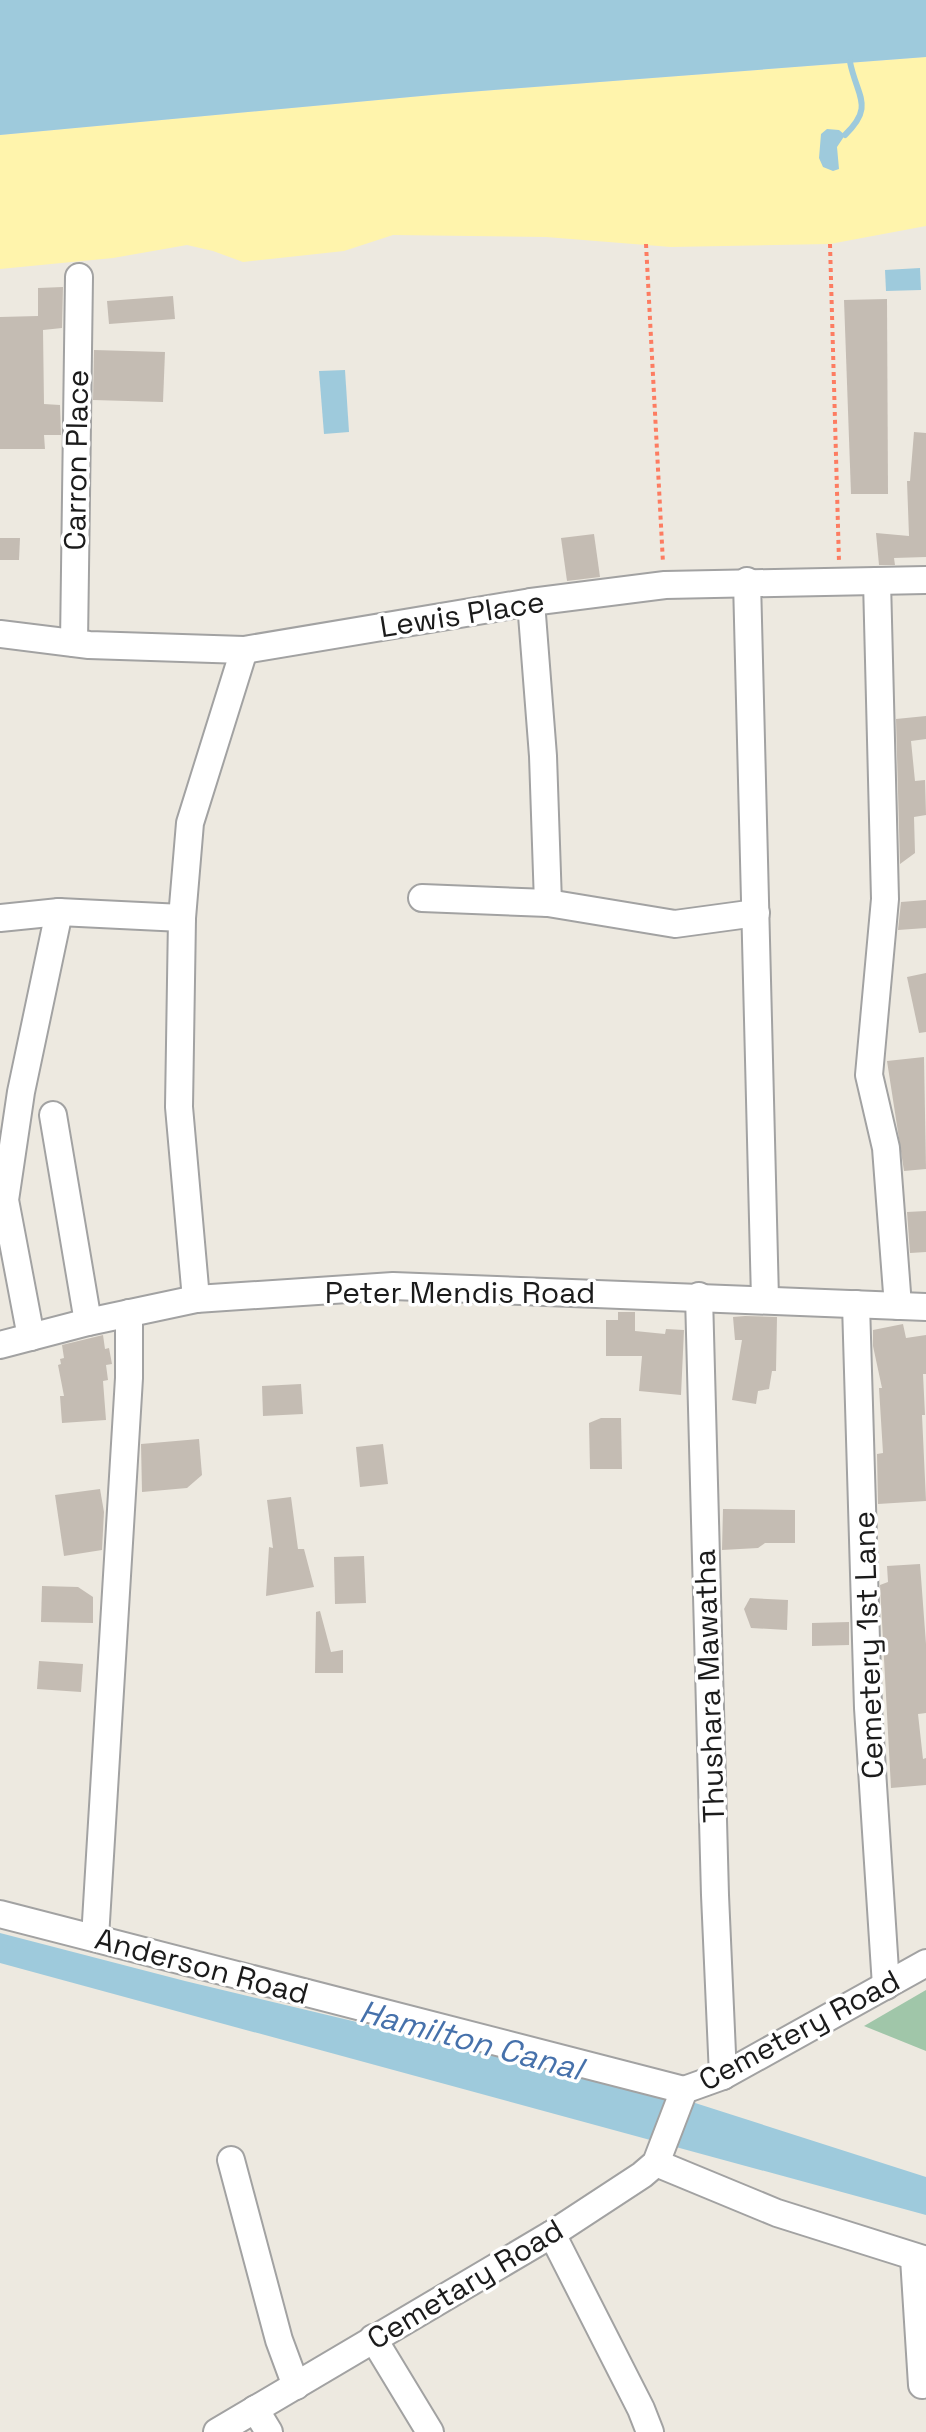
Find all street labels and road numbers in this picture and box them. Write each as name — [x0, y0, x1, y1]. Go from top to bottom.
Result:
street label: Carron Place — [55, 369, 97, 551]
street label: Lewis Place — [377, 582, 547, 646]
street label: Peter Mendis Road — [325, 1273, 595, 1312]
street label: Cemetery 1st Lane — [844, 1511, 892, 1779]
street label: Thushara Mawatha — [685, 1549, 733, 1823]
street label: Anderson Road — [91, 1919, 313, 2013]
street label: Cemetery Road — [692, 1961, 906, 2099]
street label: Cemetary Road — [360, 2210, 570, 2358]

